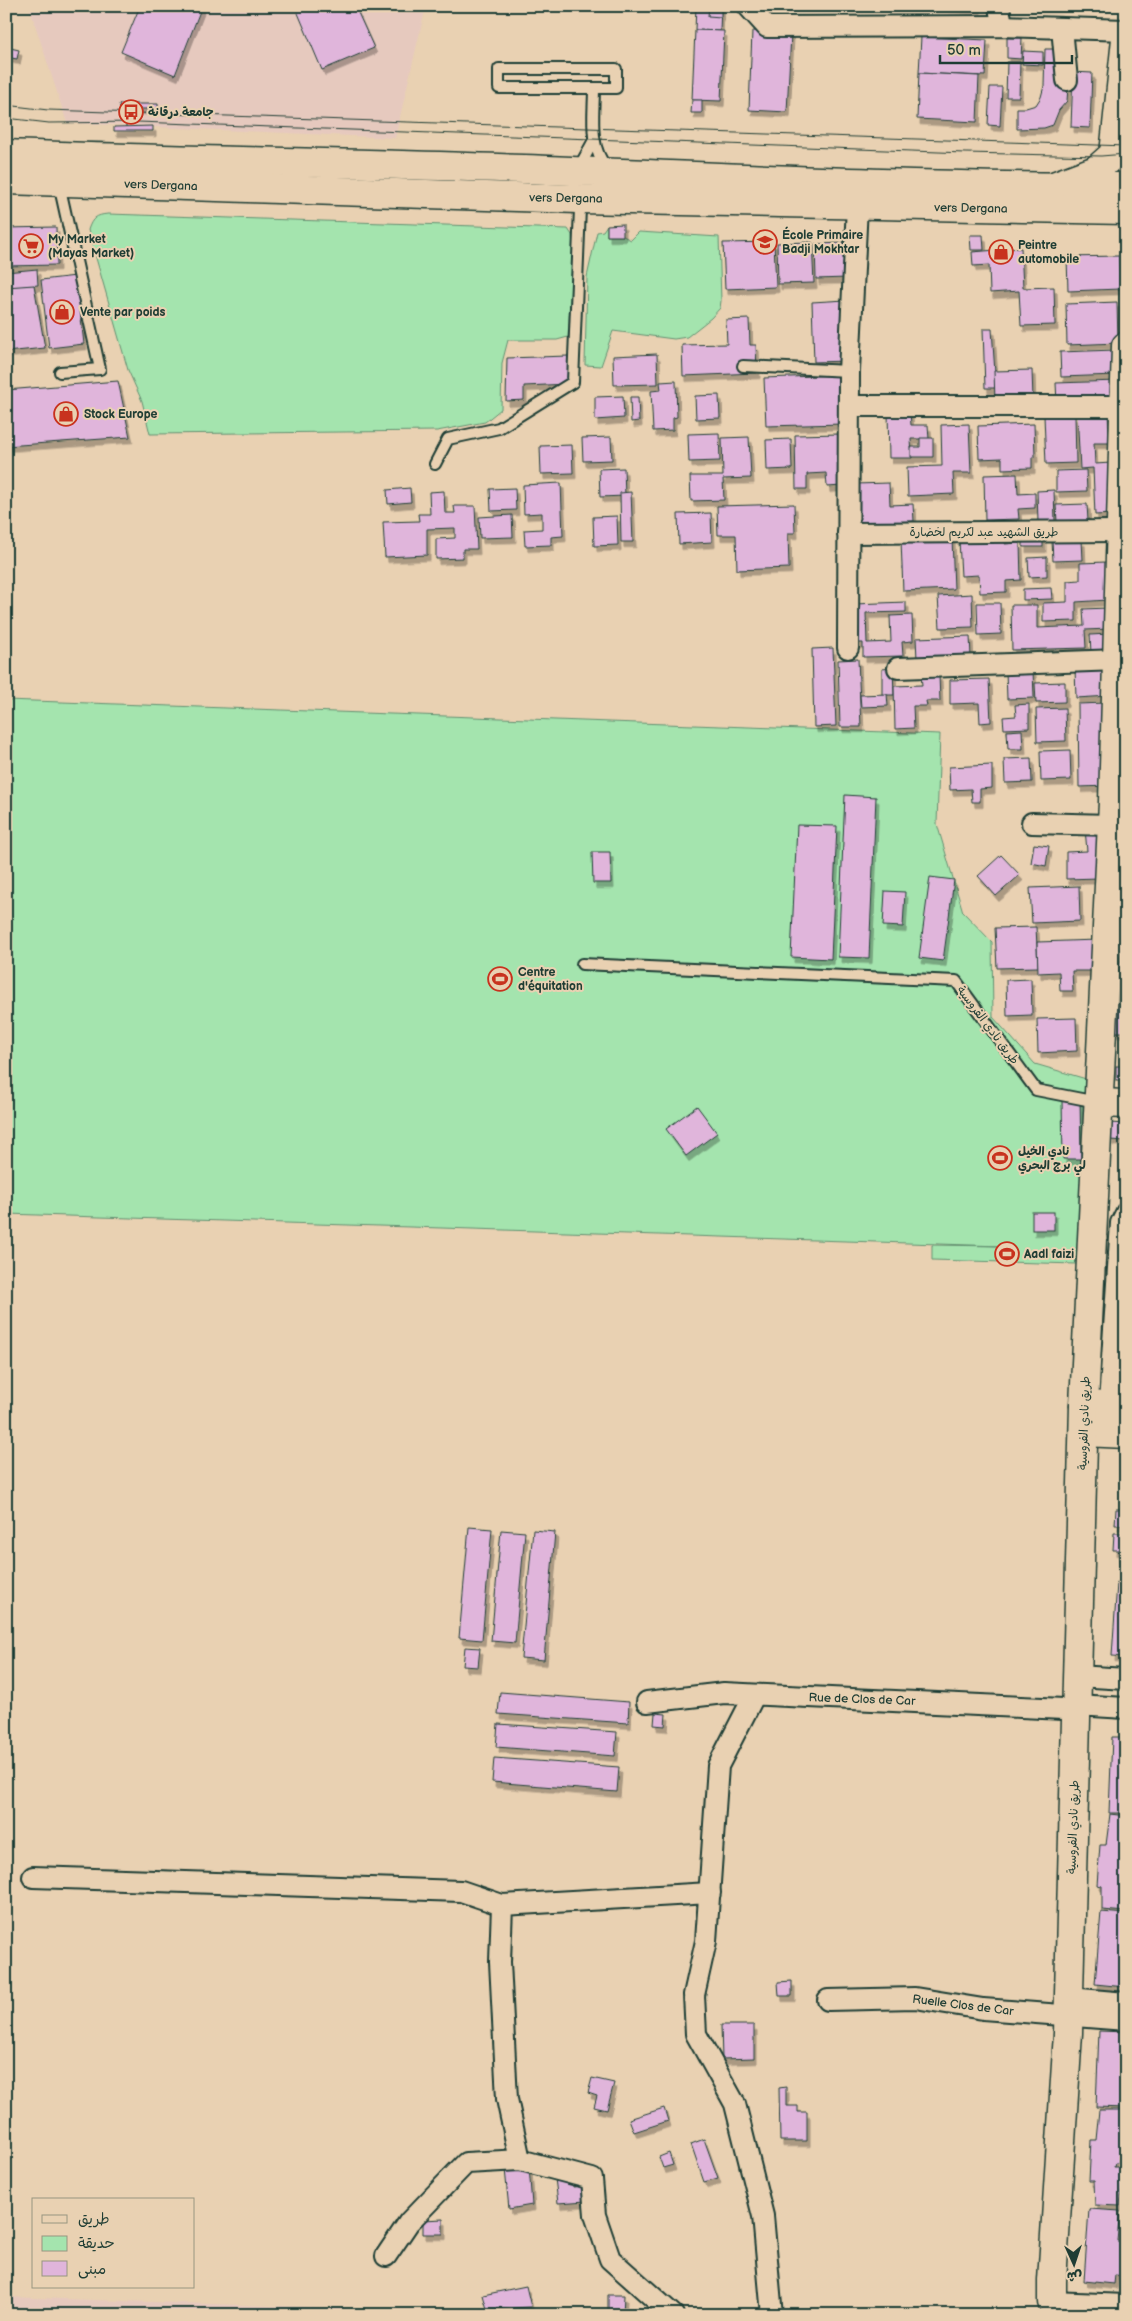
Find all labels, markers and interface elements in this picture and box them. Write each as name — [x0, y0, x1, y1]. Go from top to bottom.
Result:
scale bar — [940, 32, 1072, 64]
text: 50 m — [947, 41, 981, 60]
bus stop icon: جامعة درقانة — [118, 99, 144, 125]
place label: جامعة درقانة — [148, 105, 214, 120]
street label: vers Dergana — [123, 177, 198, 194]
street label: vers Dergana — [528, 190, 603, 207]
street label: vers Dergana — [933, 200, 1008, 217]
place label: École Primaire Badji Mokhtar — [782, 226, 863, 257]
school or university icon: École Primaire Badji Mokhtar — [752, 229, 778, 255]
place label: My Market (Mayas Market) — [48, 232, 134, 261]
supermarket icon: My Market (Mayas Market) — [18, 233, 44, 259]
place label: Peintre automobile — [1018, 238, 1079, 267]
shop icon: Peintre automobile — [988, 239, 1014, 265]
shop icon: Vente par poids — [49, 299, 75, 325]
place label: Vente par poids — [80, 305, 166, 320]
shop icon: Stock Europe — [53, 401, 79, 427]
place label: Stock Europe — [84, 407, 158, 422]
street label: طريق الشهيد عبد لكريم لخضارة — [910, 525, 1058, 541]
place label: Centre d'équitation — [518, 965, 583, 994]
sports icon: Centre d'équitation — [487, 966, 513, 992]
street label: طريق نادي الفروسية — [952, 983, 1022, 1068]
place label: نادي الخيل لي برج البحري — [1018, 1144, 1086, 1176]
sports icon: نادي الخيل لي برج البحري — [987, 1145, 1013, 1171]
sports icon: Aadl faizi — [994, 1241, 1020, 1267]
place label: Aadl faizi — [1023, 1247, 1074, 1262]
street label: طريق نادي الفروسية — [1075, 1376, 1095, 1470]
street label: Rue de Clos de Car — [808, 1690, 916, 1709]
street label: طريق نادي الفروسية — [1064, 1780, 1084, 1874]
street label: Ruelle Clos de Car — [911, 1992, 1015, 2019]
legend — [32, 2198, 195, 2288]
text: طريق — [78, 2210, 110, 2229]
text: حديقة — [78, 2234, 115, 2253]
north arrow — [1050, 2238, 1100, 2288]
text: مبنى — [78, 2260, 106, 2279]
text: ش — [1067, 2268, 1083, 2285]

